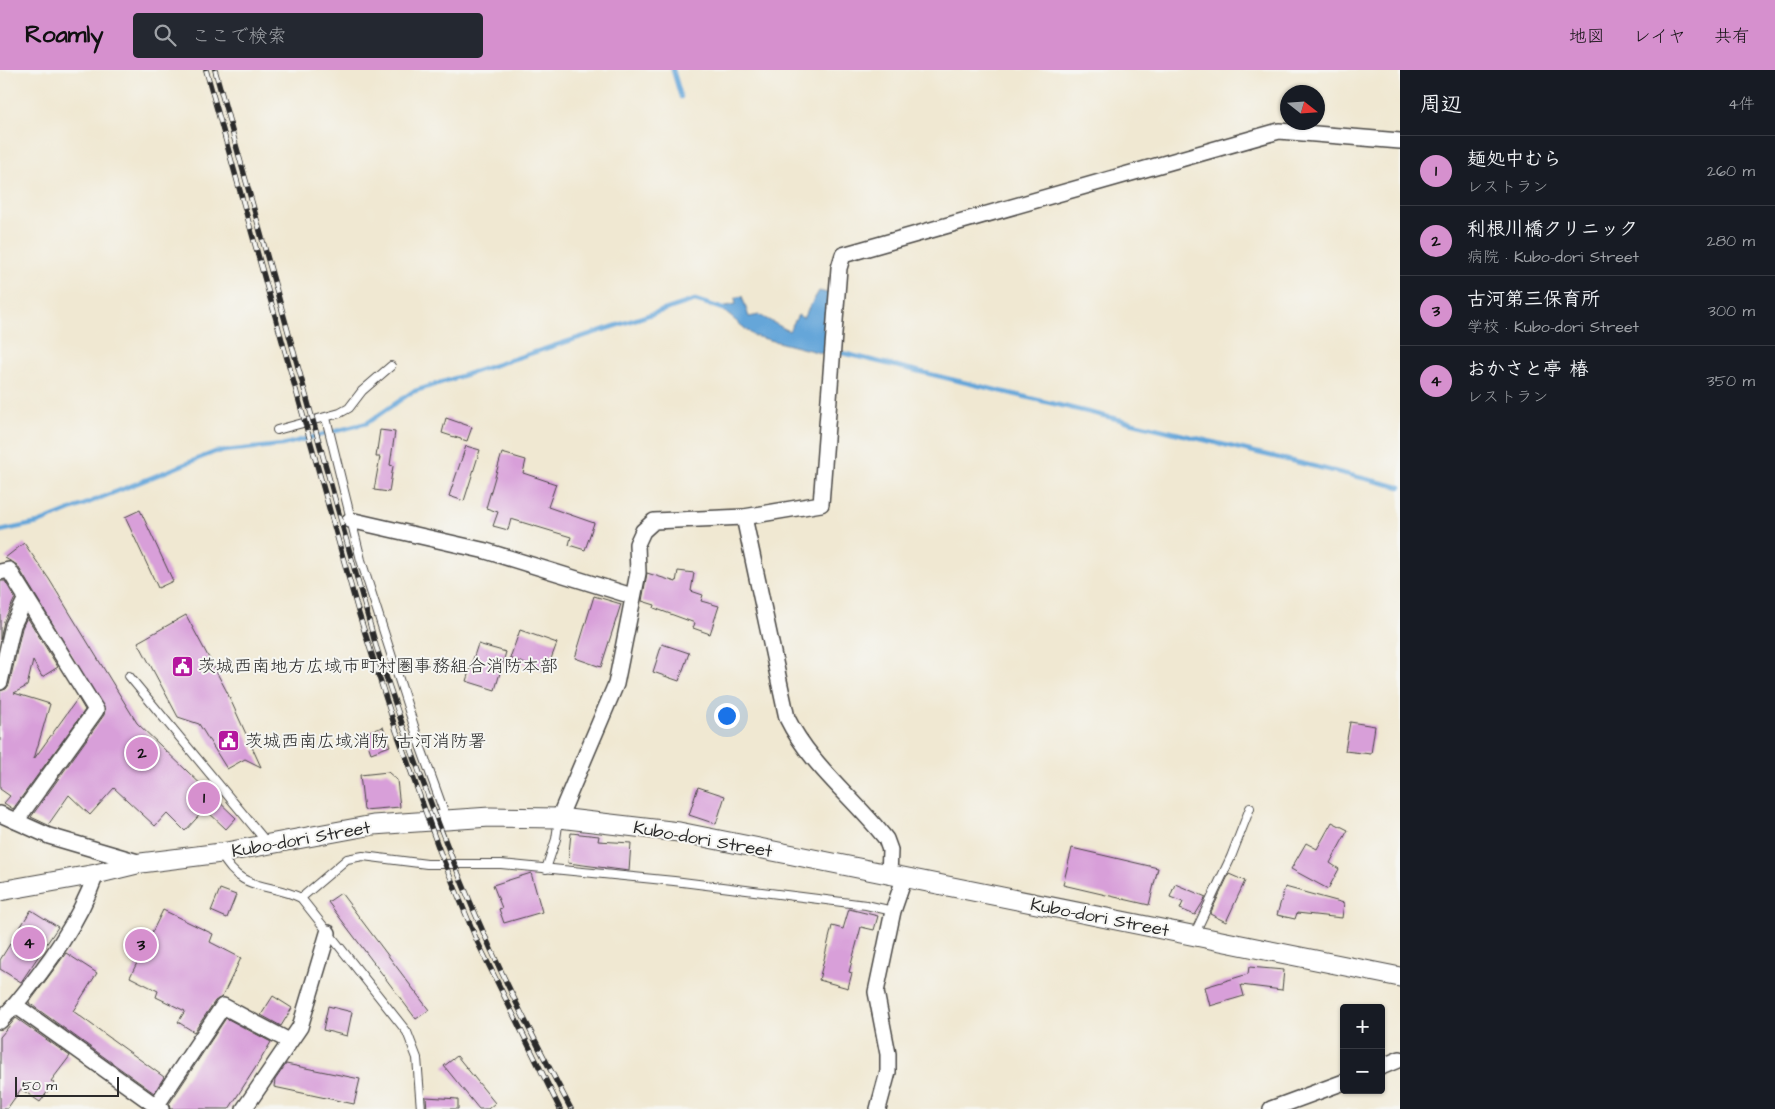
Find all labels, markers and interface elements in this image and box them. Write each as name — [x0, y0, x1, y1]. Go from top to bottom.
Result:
search box — [133, 13, 483, 58]
text: Roamly — [25, 18, 103, 52]
icon: search — [151, 21, 179, 49]
text: ここで検索 — [191, 23, 286, 50]
text: 地図 — [1569, 24, 1605, 49]
text: レイヤ — [1633, 24, 1686, 49]
text: 共有 — [1714, 24, 1750, 49]
north arrow — [1280, 85, 1325, 130]
text: 周辺 — [1420, 90, 1462, 119]
text: 4件 — [1728, 93, 1755, 115]
text: 麺処中むら — [1467, 146, 1562, 173]
text: 1 — [1435, 160, 1437, 182]
text: 260 m — [1707, 160, 1755, 182]
text: レストラン — [1467, 176, 1548, 198]
text: 利根川橋クリニック — [1467, 216, 1638, 243]
text: 2 — [1431, 230, 1441, 252]
text: 280 m — [1707, 230, 1755, 252]
text: 病院 · Kubo-dori Street — [1467, 246, 1639, 268]
text: 古河第三保育所 — [1467, 286, 1600, 313]
text: 3 — [1432, 300, 1440, 322]
text: 300 m — [1708, 300, 1755, 322]
text: 学校 · Kubo-dori Street — [1467, 316, 1639, 338]
text: おかさと亭 椿 — [1467, 356, 1589, 383]
text: 4 — [1431, 370, 1441, 392]
text: 350 m — [1707, 370, 1755, 392]
text: レストラン — [1467, 386, 1548, 408]
public building icon: 茨城西南地方広域市町村圏事務組合消防本部 — [170, 654, 194, 678]
place label: 茨城西南地方広域市町村圏事務組合消防本部 — [198, 654, 558, 679]
your location — [714, 703, 740, 729]
public building icon: 茨城西南広域消防 古河消防署 — [217, 729, 241, 753]
place label: 茨城西南広域消防 古河消防署 — [245, 729, 486, 754]
pin: 2 — [126, 734, 158, 772]
pin: 1 — [188, 779, 220, 817]
street label: Kubo-dori Street — [230, 815, 373, 864]
street label: Kubo-dori Street — [632, 815, 775, 864]
street label: Kubo-dori Street — [1029, 892, 1172, 943]
pin: 4 — [13, 924, 45, 962]
pin: 3 — [125, 926, 157, 964]
map controls — [1340, 1004, 1385, 1094]
button: + — [1340, 1004, 1385, 1049]
button: − — [1340, 1049, 1385, 1094]
scale bar — [15, 1074, 119, 1097]
text: 50 m — [22, 1076, 57, 1096]

